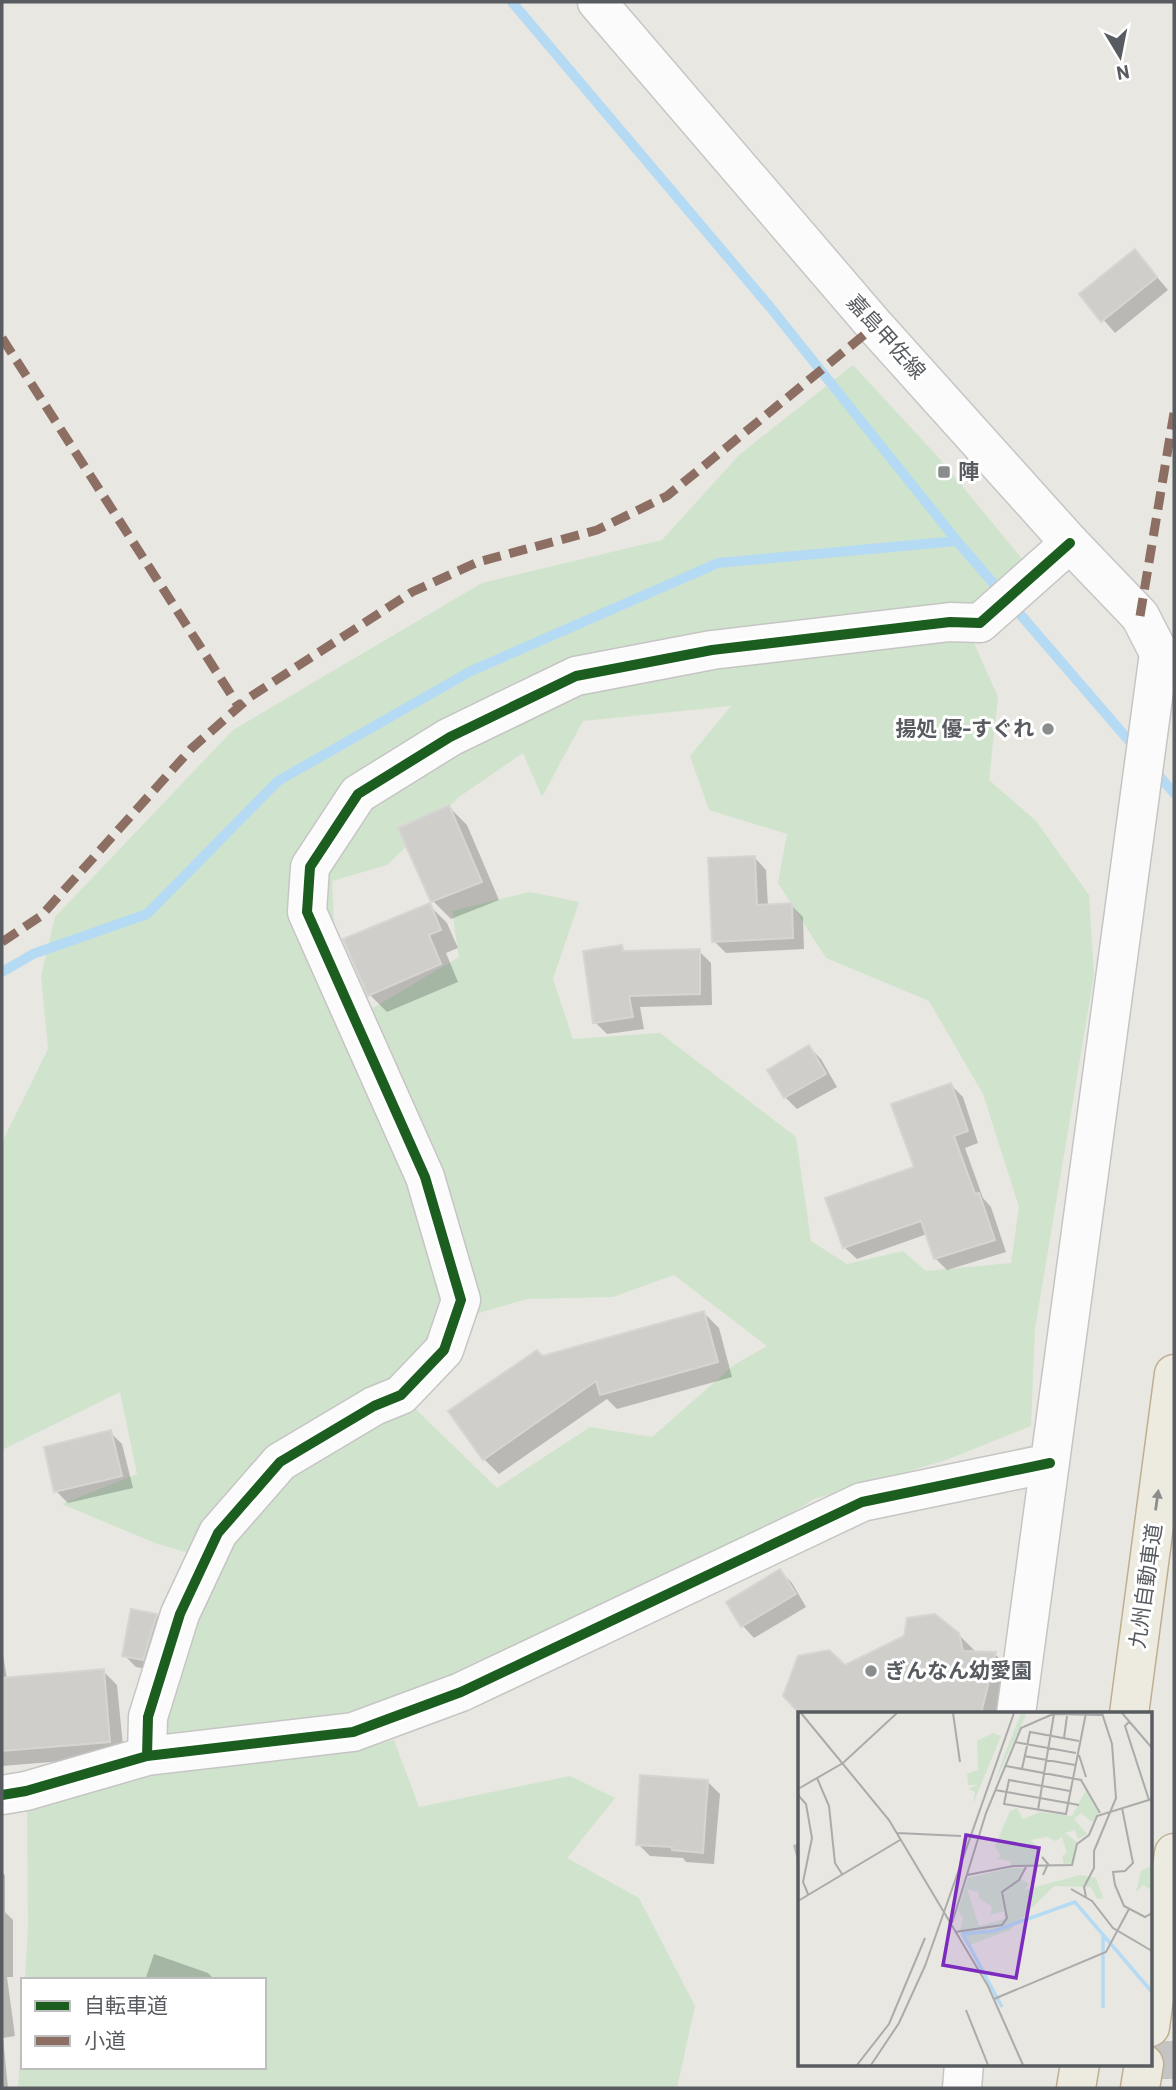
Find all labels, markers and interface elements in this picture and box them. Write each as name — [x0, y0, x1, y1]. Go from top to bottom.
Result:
north arrow — [1085, 21, 1155, 91]
text: N — [1115, 61, 1131, 86]
street label: 嘉島甲佐線 — [843, 289, 932, 383]
place label: 陣 — [958, 458, 979, 483]
marker: 陣 — [936, 464, 952, 480]
place label: 揚処 優-すぐれ — [895, 715, 1034, 740]
marker: 揚処 優-すぐれ — [1040, 721, 1056, 737]
one-way arrow — [1152, 1489, 1163, 1511]
street label: 九州自動車道 — [1123, 1522, 1166, 1650]
place label: ぎんなん幼愛園 — [885, 1657, 1032, 1682]
marker: ぎんなん幼愛園 — [863, 1663, 879, 1679]
inset map — [798, 1712, 1152, 2066]
legend — [21, 1978, 266, 2069]
text: 自転車道 — [84, 1992, 168, 2017]
text: 小道 — [84, 2027, 126, 2052]

